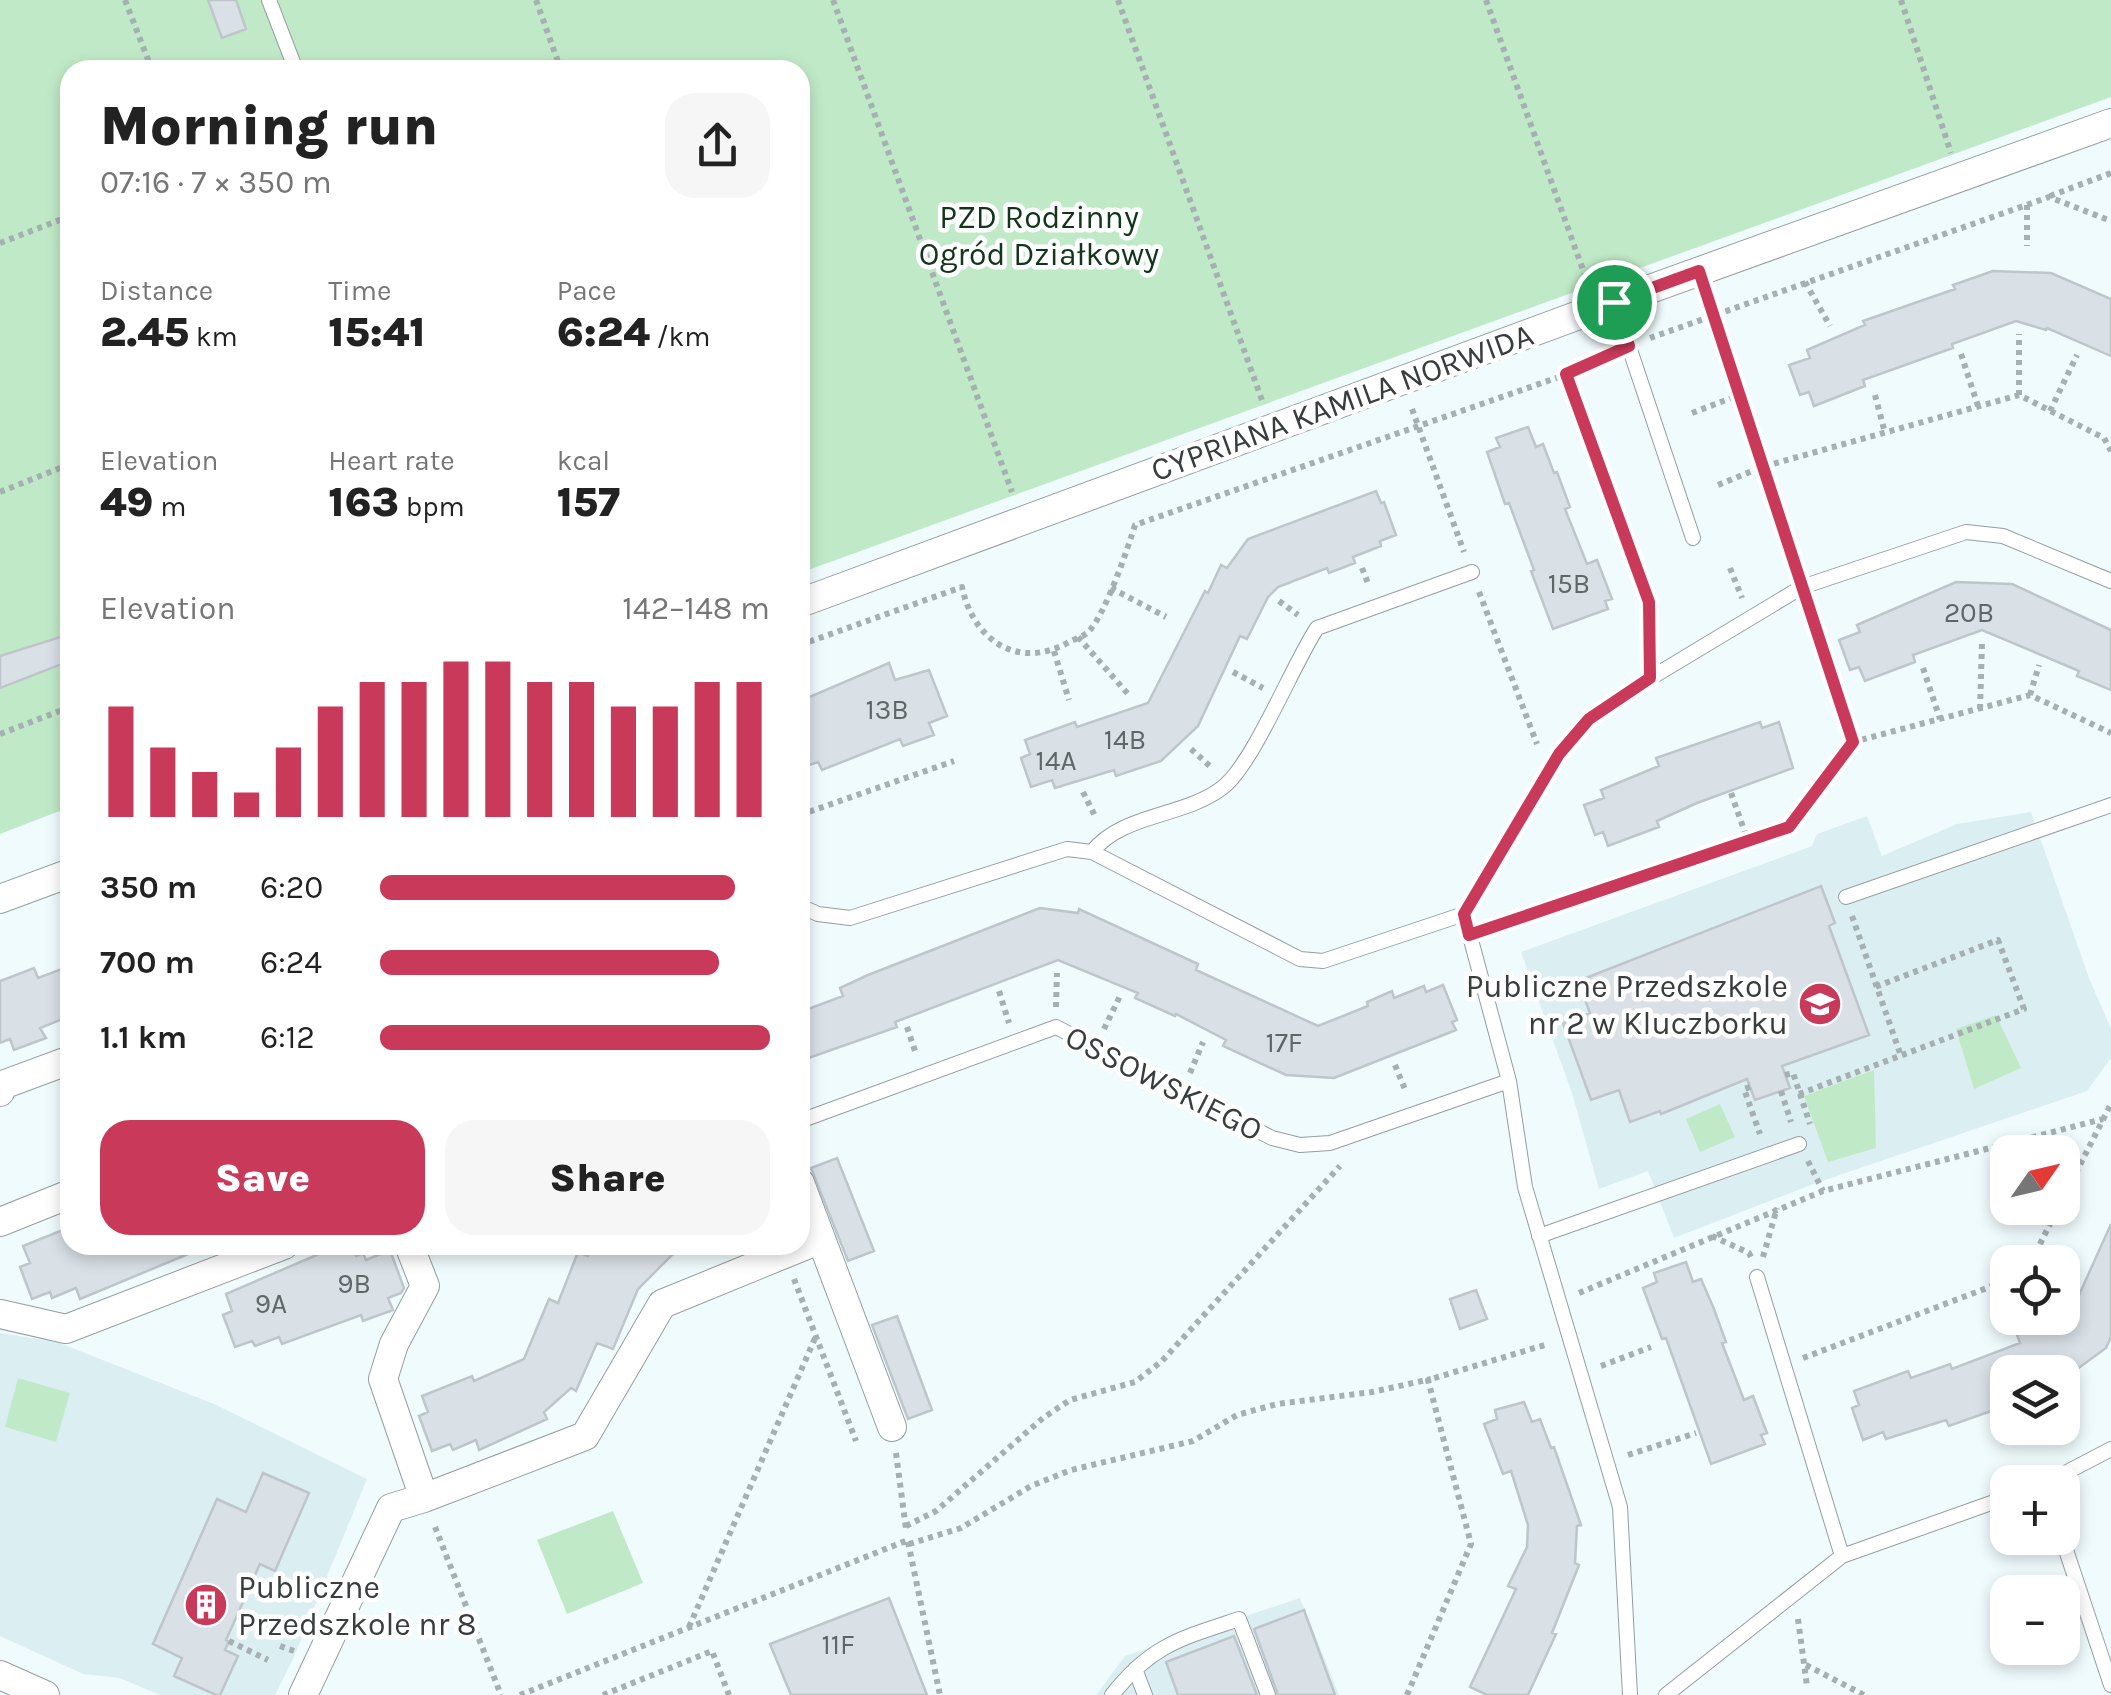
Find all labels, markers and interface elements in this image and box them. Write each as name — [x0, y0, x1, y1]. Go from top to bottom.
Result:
button: share — [665, 93, 770, 198]
text: Morning run — [100, 94, 438, 158]
text: 07:16 · 7 × 350 m — [100, 164, 332, 201]
park label: PZD Rodzinny Ogród Działkowy — [919, 199, 1159, 273]
pin — [1572, 260, 1657, 345]
text: Distance — [100, 274, 213, 307]
text: Time — [328, 274, 391, 307]
text: Pace — [557, 274, 616, 307]
icon: arrive — [1587, 275, 1642, 330]
text: 2.45 — [100, 307, 189, 357]
text: 15:41 — [328, 307, 425, 357]
text: 6:24 — [557, 307, 650, 357]
street label: CYPRIANA KAMILA NORWIDA — [1146, 316, 1538, 489]
text: km — [189, 320, 238, 353]
text: /km — [650, 320, 711, 353]
text: Elevation — [100, 444, 219, 477]
text: Heart rate — [328, 444, 455, 477]
text: kcal — [557, 444, 610, 477]
text: 49 — [100, 477, 154, 527]
text: 163 — [328, 477, 399, 527]
text: 157 — [557, 477, 620, 527]
text: m — [154, 490, 186, 523]
text: bpm — [399, 490, 465, 523]
house number: 15B — [1548, 567, 1590, 600]
text: Elevation — [100, 590, 235, 627]
text: 142–148 m — [622, 590, 770, 627]
house number: 20B — [1944, 596, 1994, 629]
house number: 13B — [865, 693, 909, 726]
house number: 14B — [1104, 723, 1146, 756]
house number: 14A — [1036, 744, 1076, 777]
text: 350 m — [100, 869, 197, 906]
text: 6:20 — [260, 869, 323, 906]
text: 700 m — [100, 944, 195, 981]
text: 6:24 — [260, 944, 322, 981]
place label: Publiczne Przedszkole nr 2 w Kluczborku — [1466, 968, 1788, 1042]
school or university icon: Publiczne Przedszkole nr 2 w Kluczborku — [1797, 981, 1843, 1027]
street label: OSSOWSKIEGO — [1059, 1018, 1268, 1149]
text: 1.1 km — [100, 1019, 187, 1056]
text: 6:12 — [260, 1019, 315, 1056]
house number: 17F — [1265, 1026, 1303, 1059]
button: Save — [100, 1120, 425, 1235]
button: Share — [445, 1120, 770, 1235]
north arrow — [1990, 1135, 2080, 1225]
map controls — [1990, 1135, 2080, 1665]
button: locate — [1990, 1245, 2080, 1335]
house number: 9B — [337, 1267, 371, 1300]
house number: 9A — [255, 1287, 287, 1320]
button: layers — [1990, 1355, 2080, 1445]
button: + — [1990, 1465, 2080, 1555]
place label: Publiczne Przedszkole nr 8 — [238, 1569, 477, 1643]
button: − — [1990, 1575, 2080, 1665]
building icon: Publiczne Przedszkole nr 8 — [183, 1582, 229, 1628]
house number: 11F — [821, 1628, 855, 1661]

